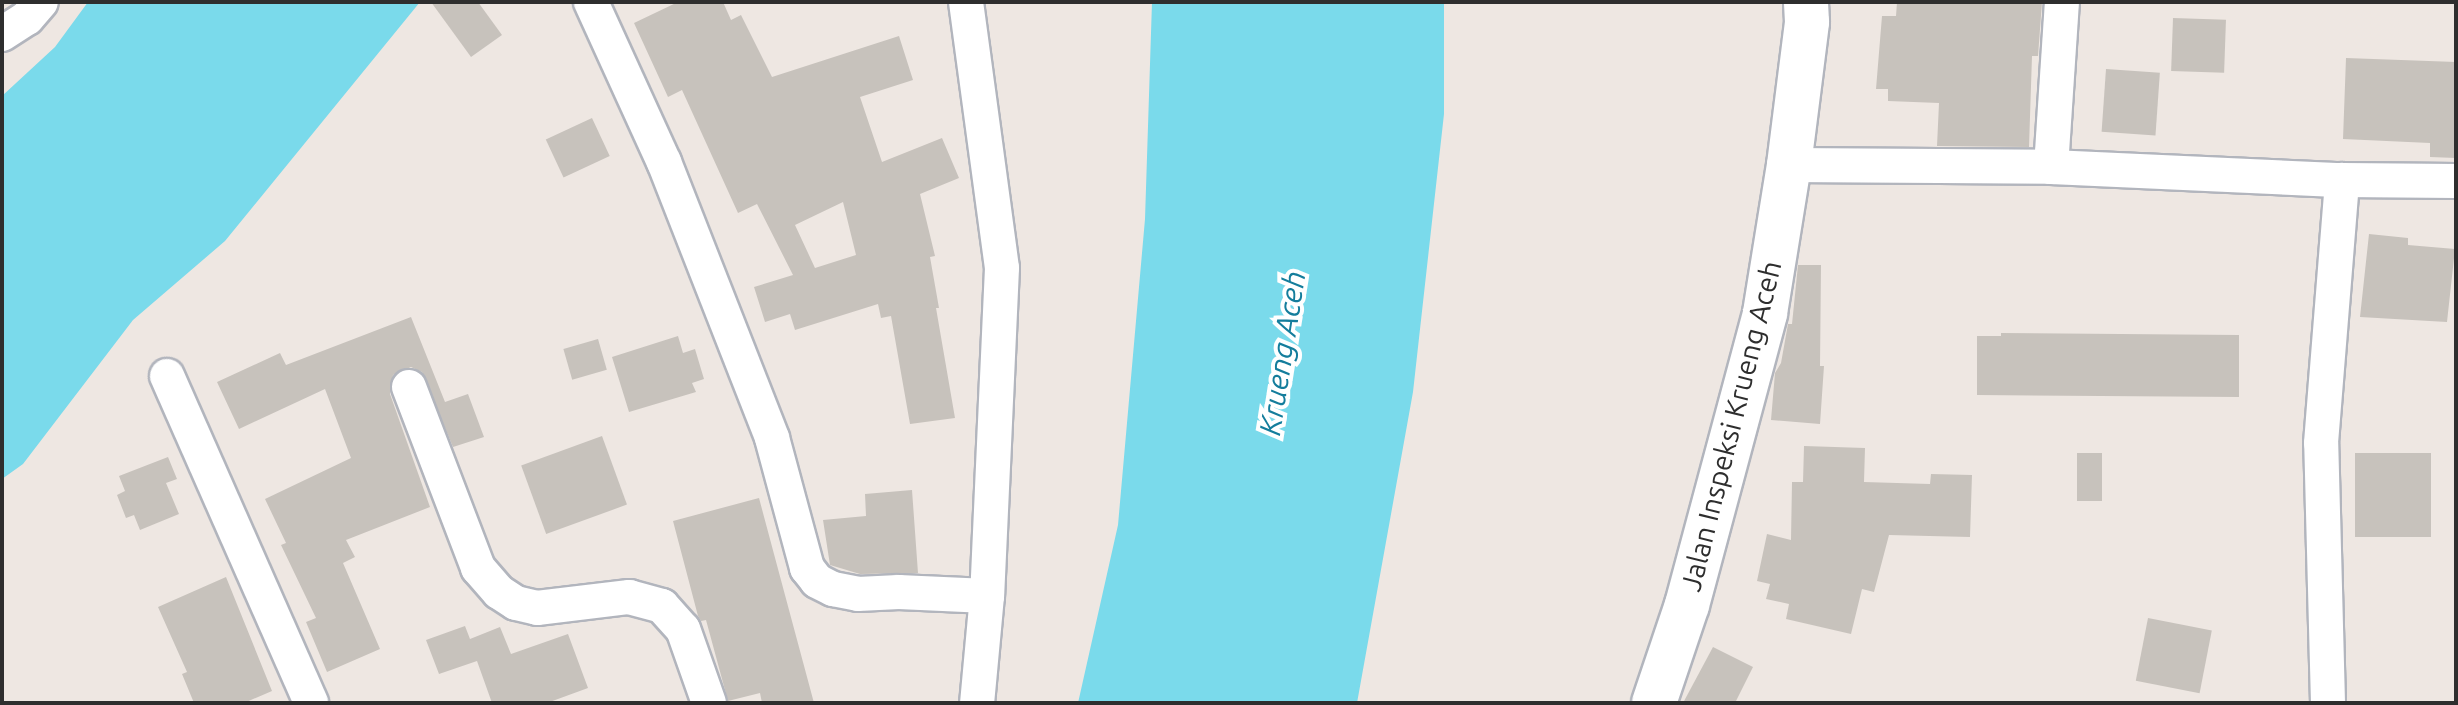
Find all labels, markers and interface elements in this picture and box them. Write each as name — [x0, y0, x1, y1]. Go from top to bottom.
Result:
street label: Jalan Inspeksi Krueng Aceh — [1674, 257, 1788, 595]
water label: Krueng Aceh — [1251, 268, 1313, 438]

